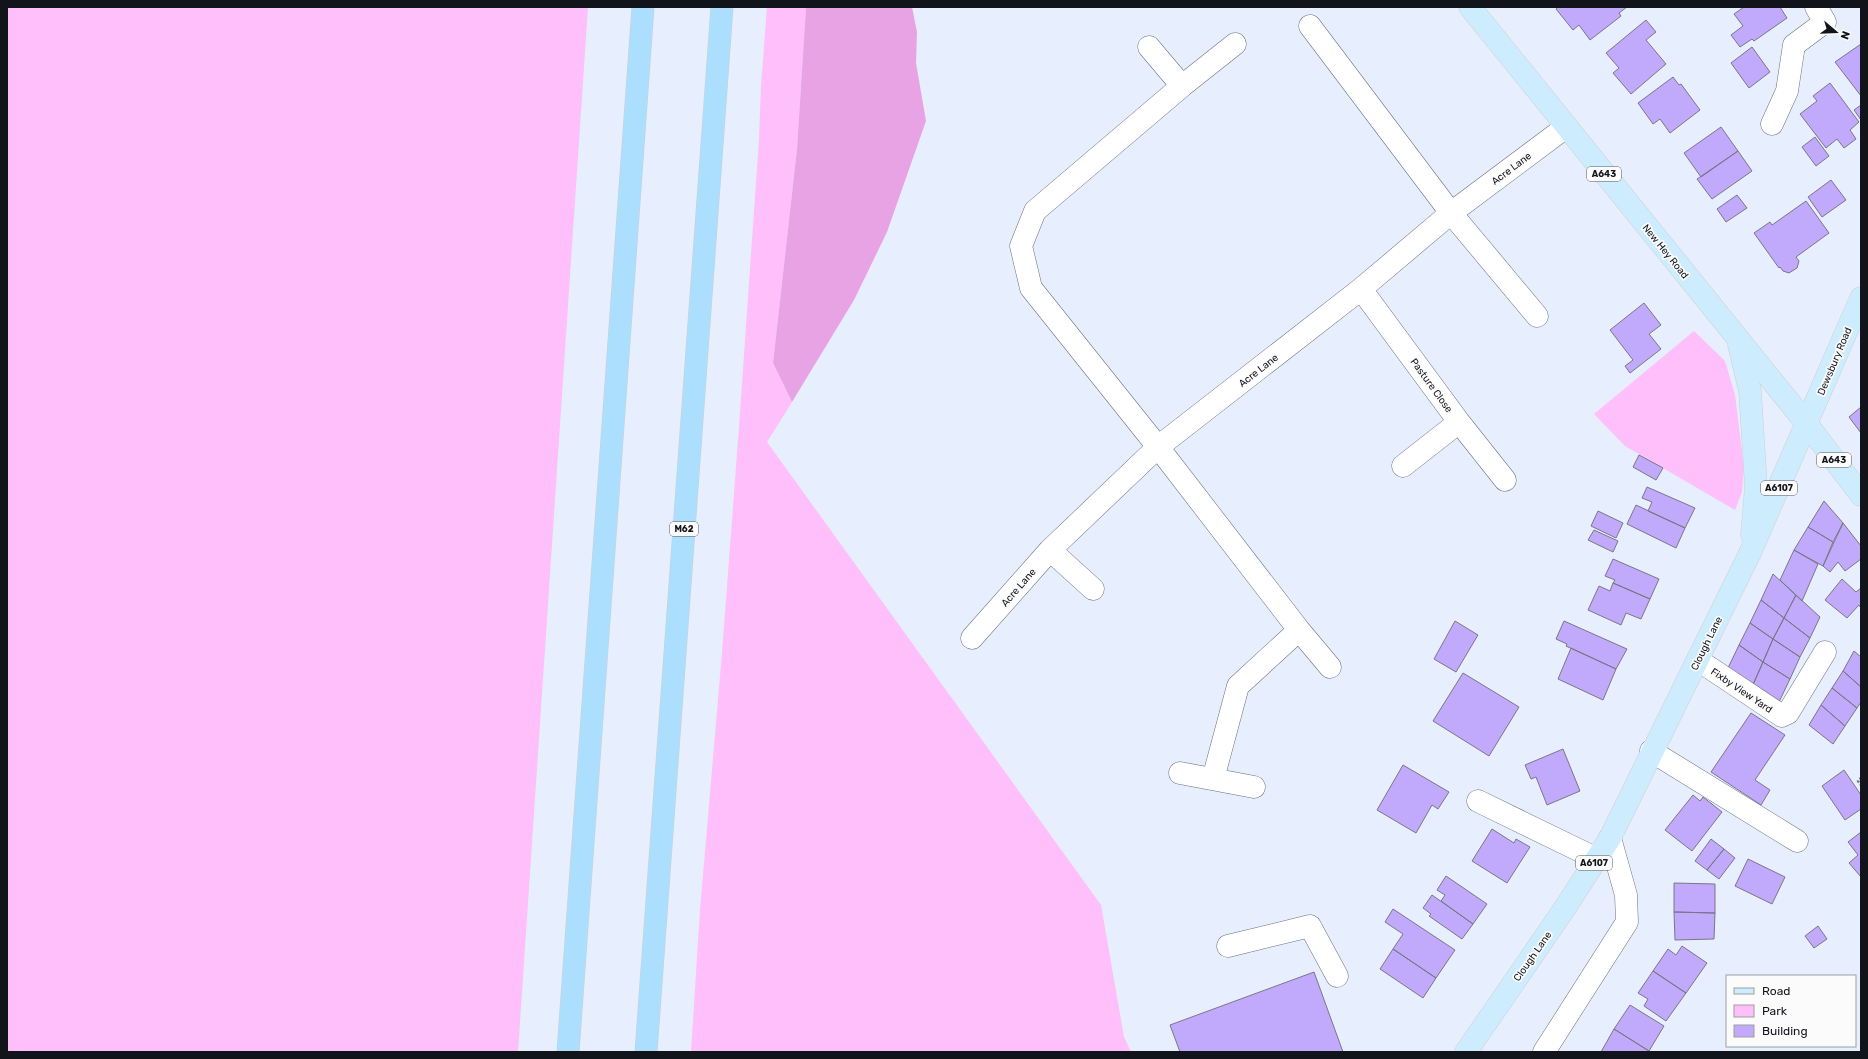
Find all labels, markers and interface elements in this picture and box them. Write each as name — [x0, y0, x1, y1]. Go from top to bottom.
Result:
north arrow — [1816, 12, 1856, 52]
text: N — [1838, 29, 1852, 41]
street label: Acre Lane — [1489, 150, 1534, 188]
road number: A643 — [1587, 167, 1621, 181]
street label: New Hey Road — [1640, 222, 1691, 281]
street label: Dewsbury Road — [1815, 326, 1855, 397]
street label: Acre Lane — [1237, 351, 1281, 390]
street label: Pasture Close — [1407, 356, 1455, 415]
road number: A643 — [1817, 453, 1851, 467]
road number: A6107 — [1761, 481, 1797, 495]
road number: M62 — [670, 522, 698, 536]
street label: Acre Lane — [999, 566, 1039, 609]
street label: Clough Lane — [1689, 614, 1725, 672]
street label: Fixby View Yard — [1708, 666, 1775, 716]
road number: A6107 — [1576, 856, 1612, 870]
street label: Clough Lane — [1511, 929, 1555, 984]
legend — [1726, 975, 1856, 1047]
text: Road — [1762, 984, 1790, 998]
text: Park — [1762, 1004, 1788, 1018]
text: Building — [1762, 1024, 1808, 1038]

